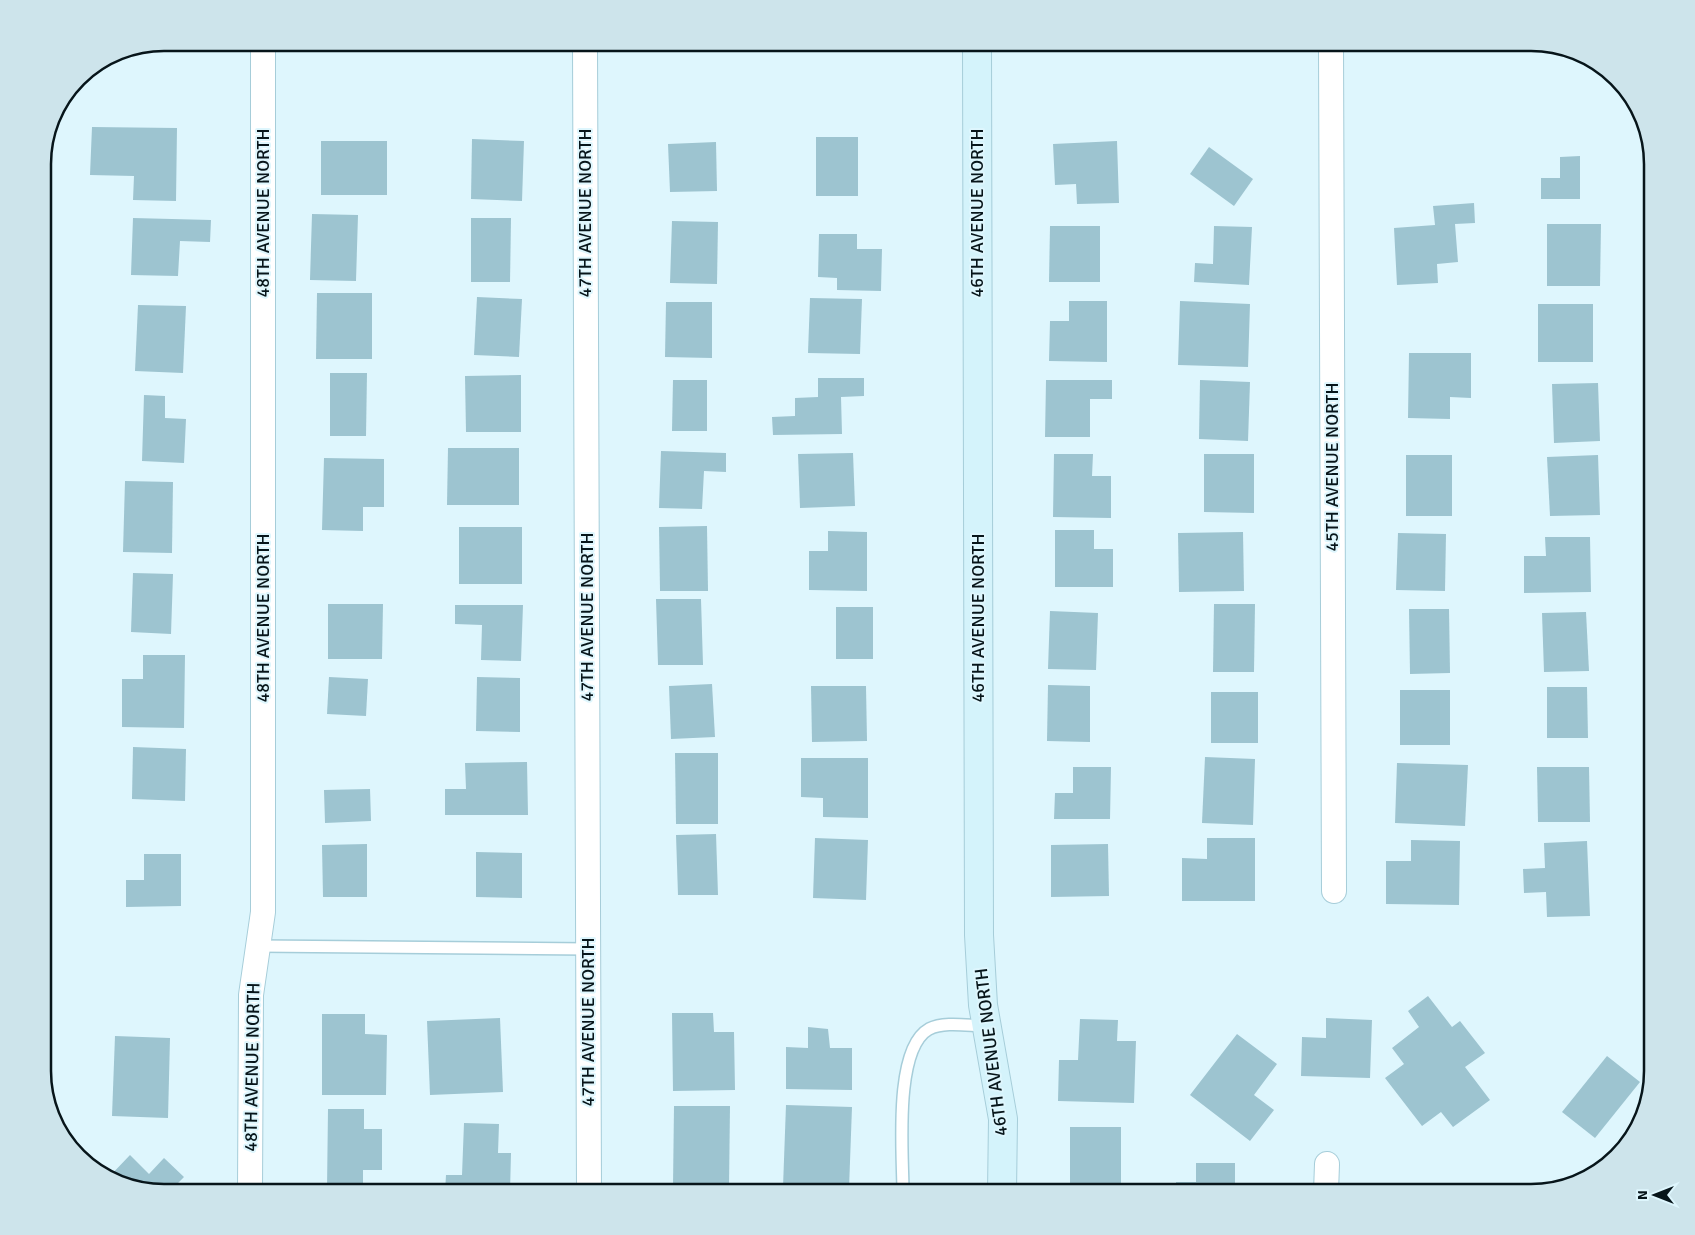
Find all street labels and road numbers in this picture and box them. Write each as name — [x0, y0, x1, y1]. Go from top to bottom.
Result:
street label: 48TH AVENUE NORTH — [252, 128, 274, 298]
street label: 47TH AVENUE NORTH — [574, 128, 596, 298]
street label: 46TH AVENUE NORTH — [966, 128, 988, 298]
street label: 45TH AVENUE NORTH — [1321, 382, 1343, 552]
street label: 47TH AVENUE NORTH — [576, 532, 598, 702]
street label: 48TH AVENUE NORTH — [252, 533, 274, 703]
street label: 46TH AVENUE NORTH — [967, 533, 989, 703]
street label: 47TH AVENUE NORTH — [577, 937, 599, 1107]
street label: 46TH AVENUE NORTH — [970, 967, 1012, 1137]
street label: 48TH AVENUE NORTH — [240, 982, 264, 1152]

